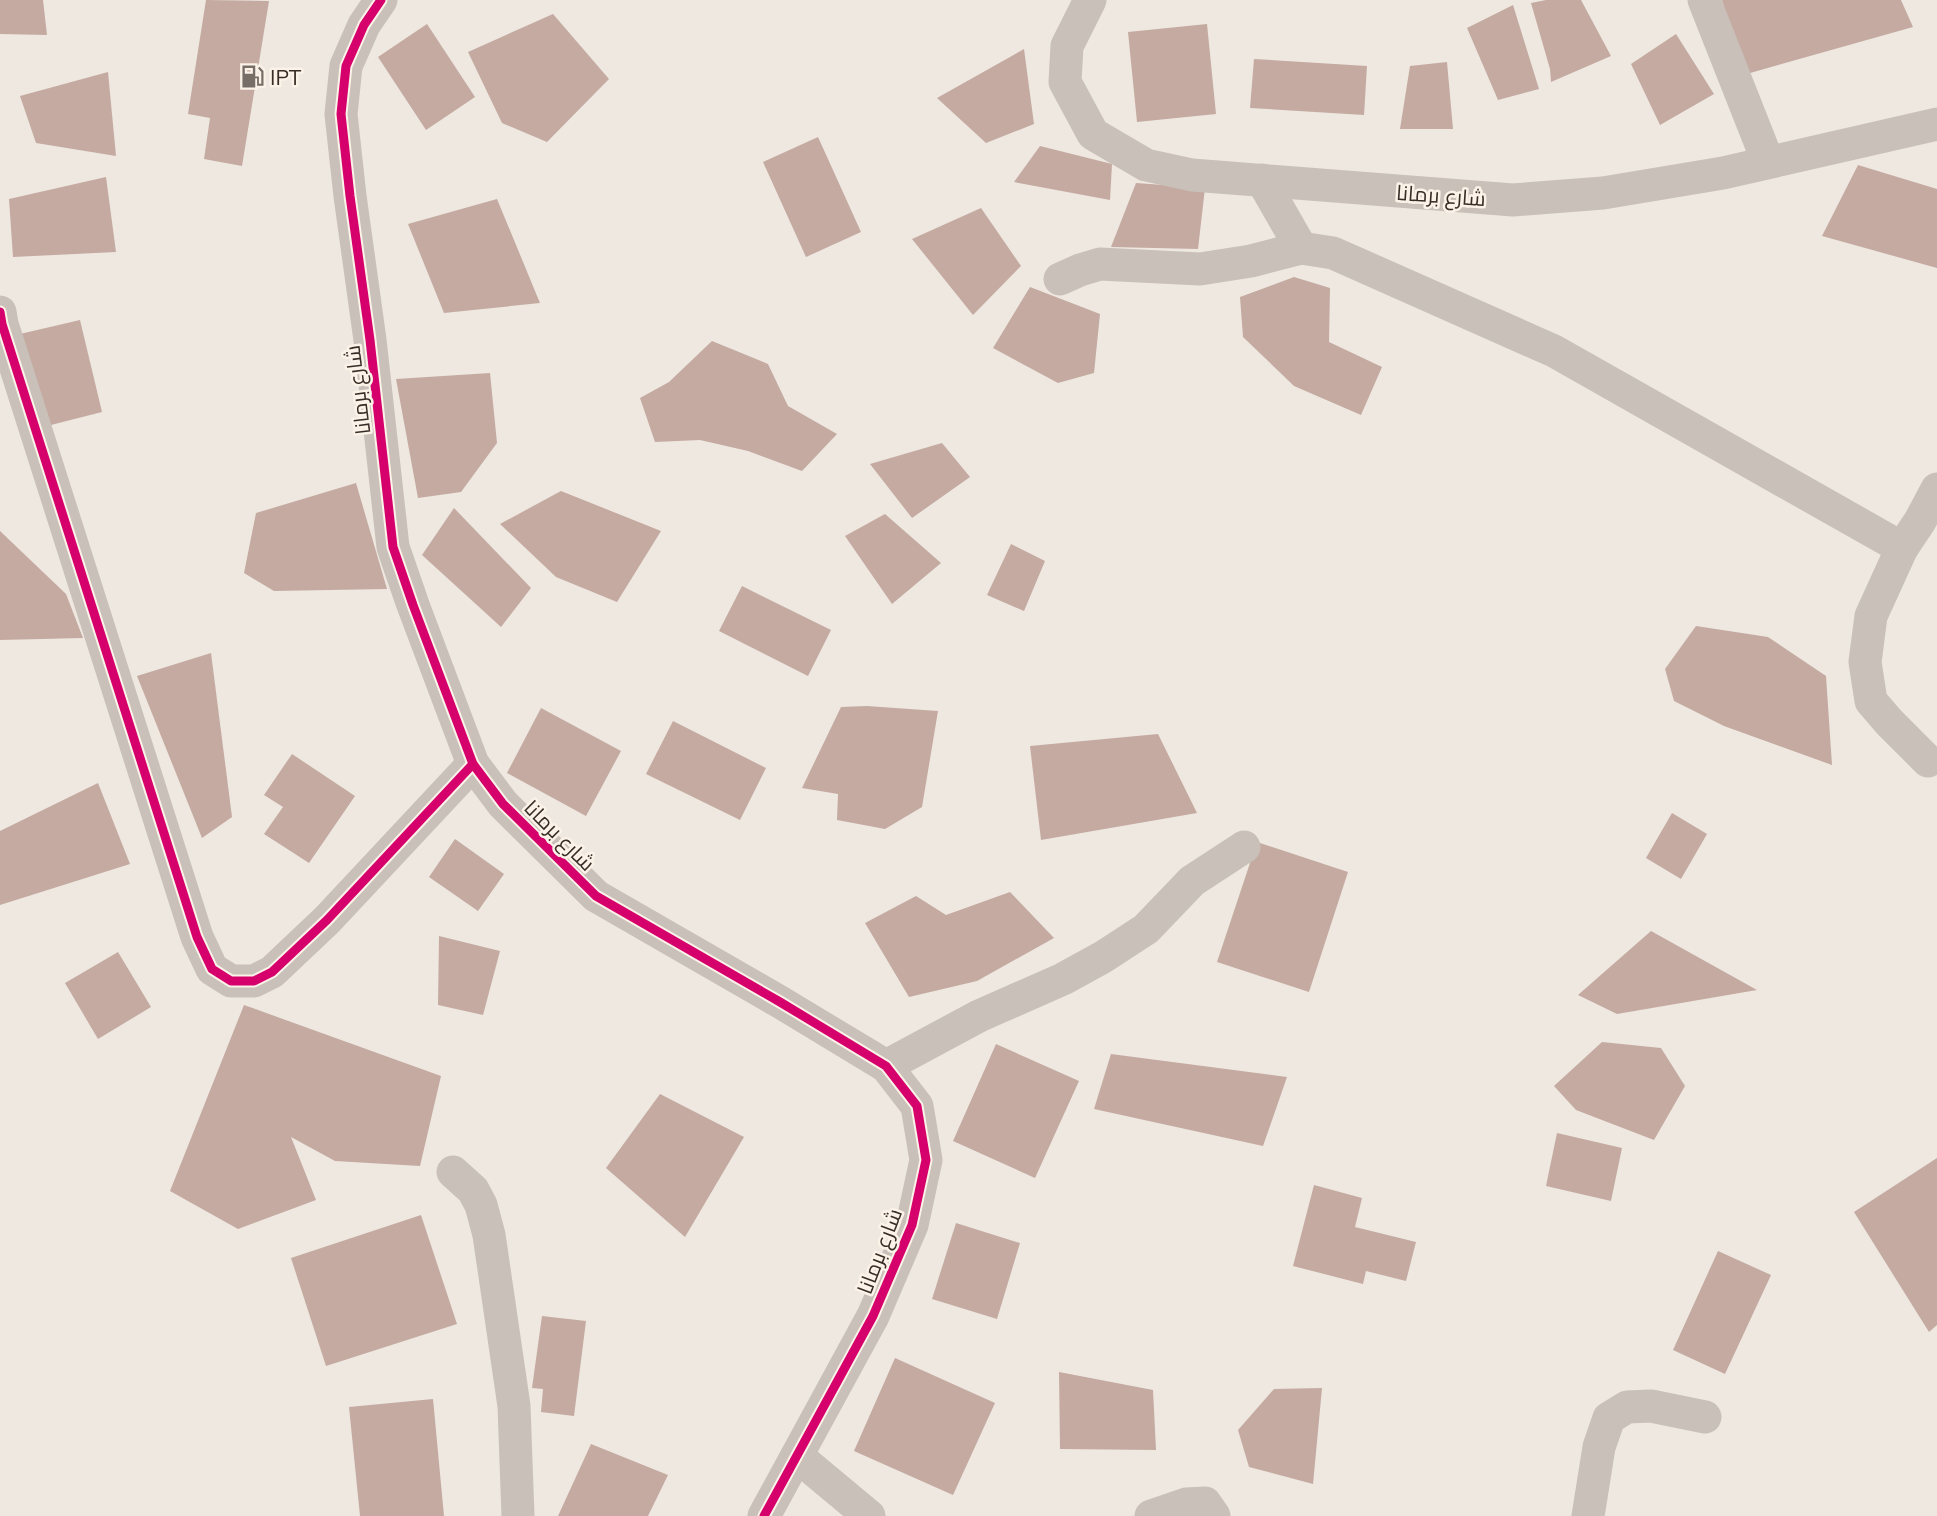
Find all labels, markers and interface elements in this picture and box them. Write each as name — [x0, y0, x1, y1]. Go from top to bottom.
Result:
fuel station icon: IPT — [239, 64, 265, 90]
place label: IPT — [270, 64, 302, 90]
street label: شارع برمانا — [1395, 179, 1487, 213]
street label: شارع برمانا — [339, 344, 377, 436]
street label: شارع برمانا — [518, 794, 601, 877]
street label: شارع برمانا — [851, 1205, 909, 1298]

